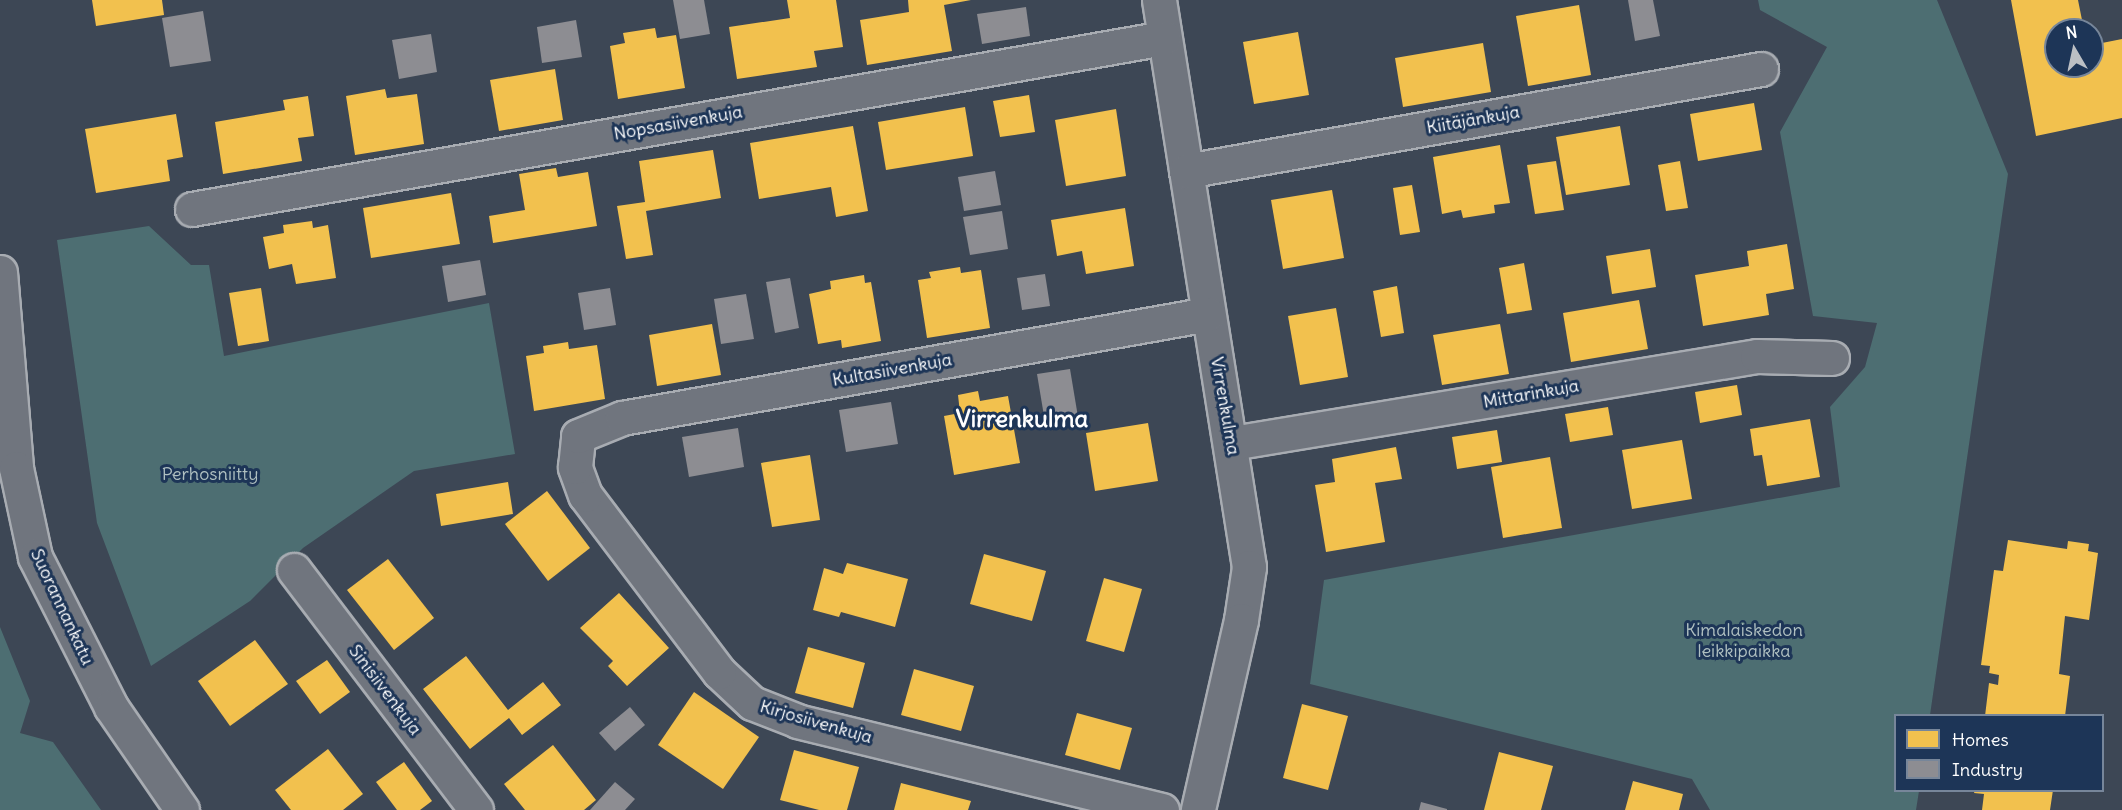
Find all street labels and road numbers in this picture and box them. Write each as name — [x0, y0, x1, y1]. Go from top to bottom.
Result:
street label: Nopsasiivenkuja — [612, 101, 744, 145]
street label: Kiitäjänkuja — [1425, 101, 1521, 139]
street label: Kultasiivenkuja — [831, 349, 953, 391]
street label: Virrenkulma — [1206, 355, 1244, 457]
street label: Mittarinkuja — [1481, 375, 1581, 413]
street label: Suorannankatu — [26, 546, 98, 668]
street label: Sinisiivenkuja — [344, 641, 426, 739]
street label: Kirjosiivenkuja — [757, 696, 875, 748]

